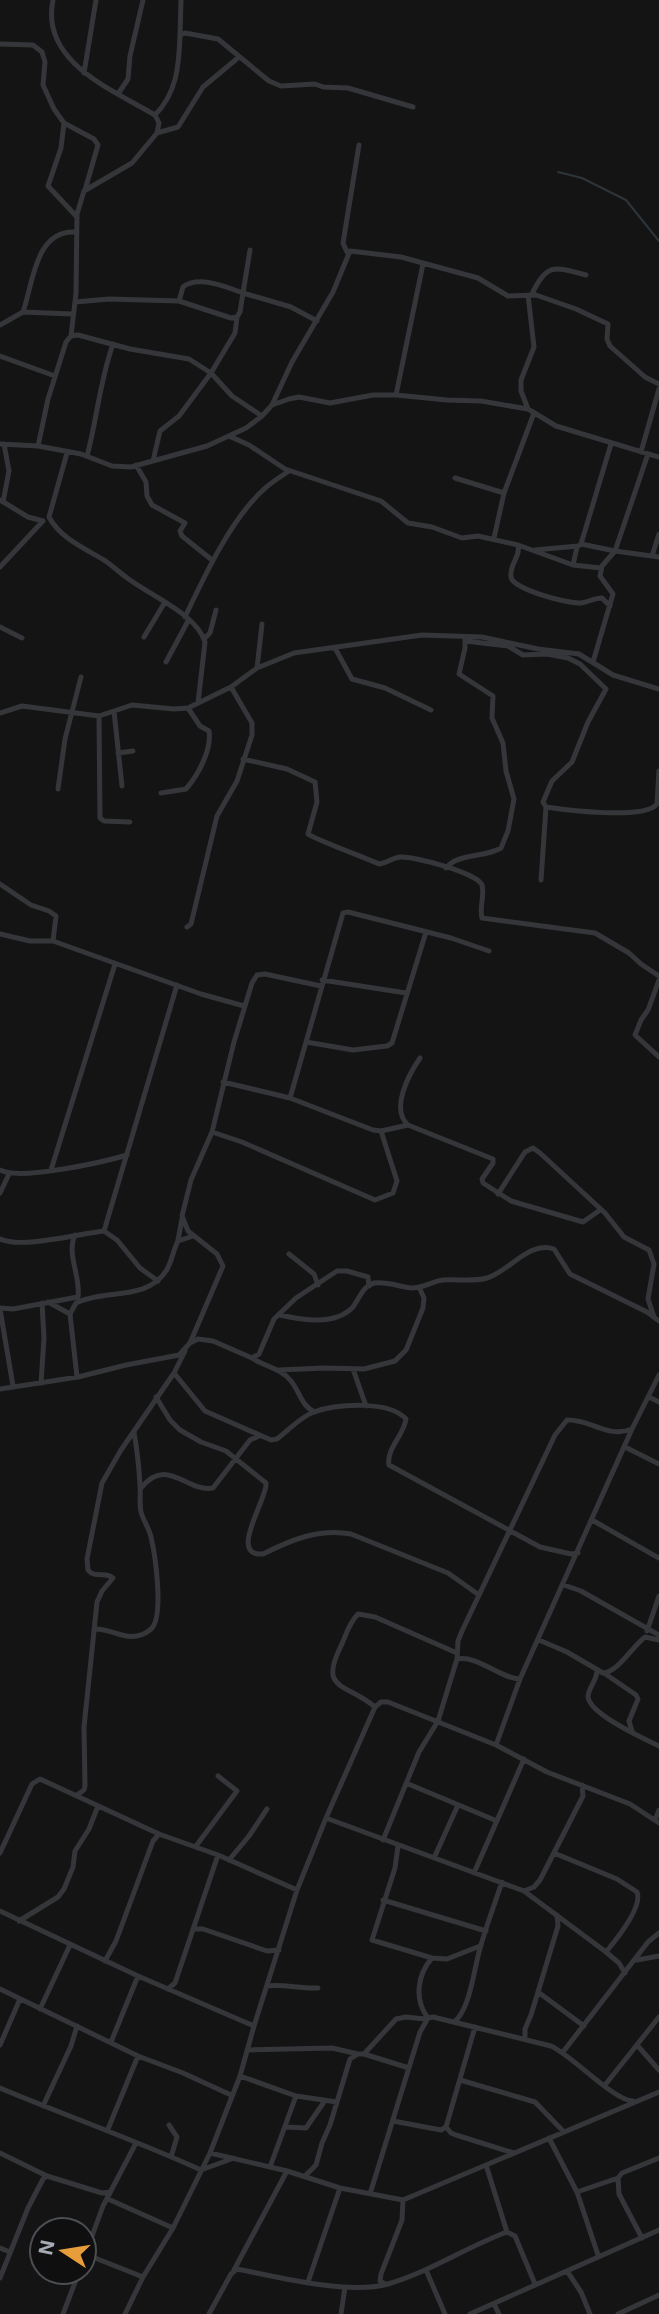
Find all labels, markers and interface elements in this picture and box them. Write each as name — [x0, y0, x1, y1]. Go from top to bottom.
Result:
north arrow — [28, 2216, 98, 2286]
text: N — [34, 2238, 60, 2257]

